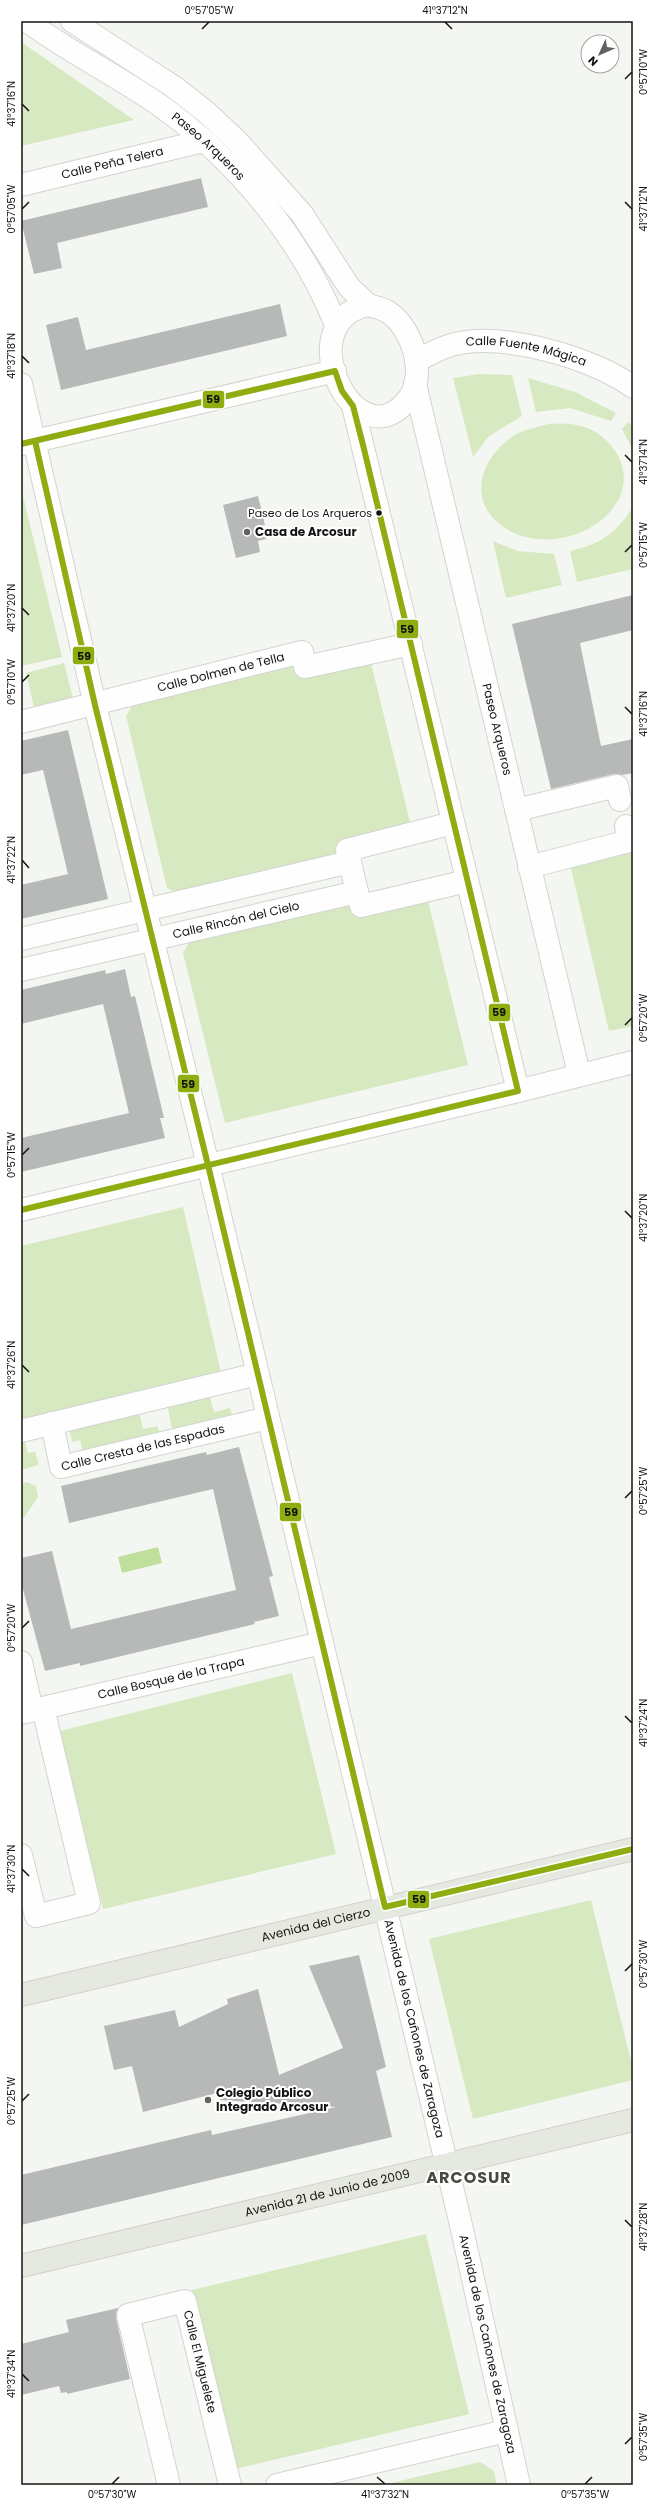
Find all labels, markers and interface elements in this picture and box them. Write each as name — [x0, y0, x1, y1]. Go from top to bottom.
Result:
text: 0°57'05"W — [185, 3, 234, 18]
text: 41°37'12"N — [422, 3, 468, 18]
north arrow — [580, 34, 620, 74]
text: 0°57'10"W — [636, 49, 651, 95]
text: N — [584, 52, 602, 70]
text: 41°37'16"N — [4, 81, 19, 127]
street label: Paseo Arqueros — [168, 108, 249, 184]
street label: Calle Peña Telera — [60, 142, 165, 183]
text: 0°57'05"W — [4, 184, 19, 233]
text: 41°37'12"N — [636, 186, 651, 232]
street label: Calle Fuente Mágica — [465, 332, 589, 370]
text: 41°37'18"N — [4, 333, 19, 379]
line badge: 59 — [202, 390, 225, 409]
text: 59 — [206, 391, 220, 407]
text: 41°37'14"N — [636, 439, 651, 485]
place label: Paseo de Los Arqueros — [248, 505, 372, 521]
marker: Paseo de Los Arqueros — [374, 508, 384, 518]
text: 0°57'15"W — [636, 522, 651, 568]
place label: Casa de Arcosur — [255, 523, 357, 540]
marker: Casa de Arcosur — [242, 527, 252, 537]
text: 41°37'20"N — [4, 584, 19, 632]
line badge: 59 — [396, 619, 419, 639]
text: 59 — [400, 621, 414, 637]
line badge: 59 — [72, 646, 95, 665]
text: 59 — [77, 648, 91, 664]
street label: Calle Dolmen de Tella — [155, 648, 286, 696]
text: 0°57'10"W — [4, 659, 19, 705]
street label: Paseo Arqueros — [478, 682, 517, 777]
text: 41°37'16"N — [636, 691, 651, 737]
text: 41°37'22"N — [4, 836, 19, 884]
street label: Calle Rincón del Cielo — [171, 897, 301, 942]
text: 0°57'20"W — [636, 994, 651, 1042]
line badge: 59 — [488, 1003, 511, 1022]
text: 59 — [492, 1004, 506, 1020]
line badge: 59 — [177, 1074, 200, 1093]
text: 59 — [181, 1076, 195, 1092]
text: 0°57'15"W — [4, 1132, 19, 1178]
text: 41°37'20"N — [636, 1194, 651, 1242]
text: 41°37'26"N — [4, 1341, 19, 1389]
street label: Calle Cresta de las Espadas — [59, 1420, 226, 1475]
text: 0°57'25"W — [636, 1467, 651, 1515]
line badge: 59 — [279, 1502, 302, 1522]
text: 59 — [284, 1504, 298, 1520]
text: 0°57'20"W — [4, 1604, 19, 1652]
street label: Calle Bosque de la Trapa — [96, 1652, 246, 1703]
text: 41°37'24"N — [636, 1699, 651, 1747]
text: 41°37'30"N — [4, 1845, 19, 1893]
line badge: 59 — [407, 1890, 430, 1909]
text: 59 — [412, 1891, 426, 1907]
street label: Avenida del Cierzo — [259, 1903, 372, 1945]
street label: Avenida de los Cañones de Zaragoza — [380, 1918, 449, 2140]
text: 0°57'30"W — [636, 1939, 651, 1988]
text: 0°57'25"W — [4, 2077, 19, 2125]
place label: Colegio Público Integrado Arcosur — [216, 2084, 328, 2115]
marker: Colegio Público Integrado Arcosur — [203, 2095, 213, 2105]
street label: Avenida 21 de Junio de 2009 — [243, 2165, 412, 2220]
district label: ARCOSUR — [426, 2166, 512, 2189]
text: 41°37'28"N — [636, 2203, 651, 2251]
street label: Avenida de los Cañones de Zaragoza — [455, 2233, 521, 2455]
street label: Calle El Miguelete — [180, 2308, 221, 2415]
text: 41°37'34"N — [4, 2350, 19, 2398]
text: 0°57'35"W — [636, 2412, 651, 2461]
text: 0°57'30"W — [88, 2487, 137, 2502]
text: 41°37'32"N — [361, 2487, 409, 2502]
text: 0°57'35"W — [561, 2487, 610, 2502]

